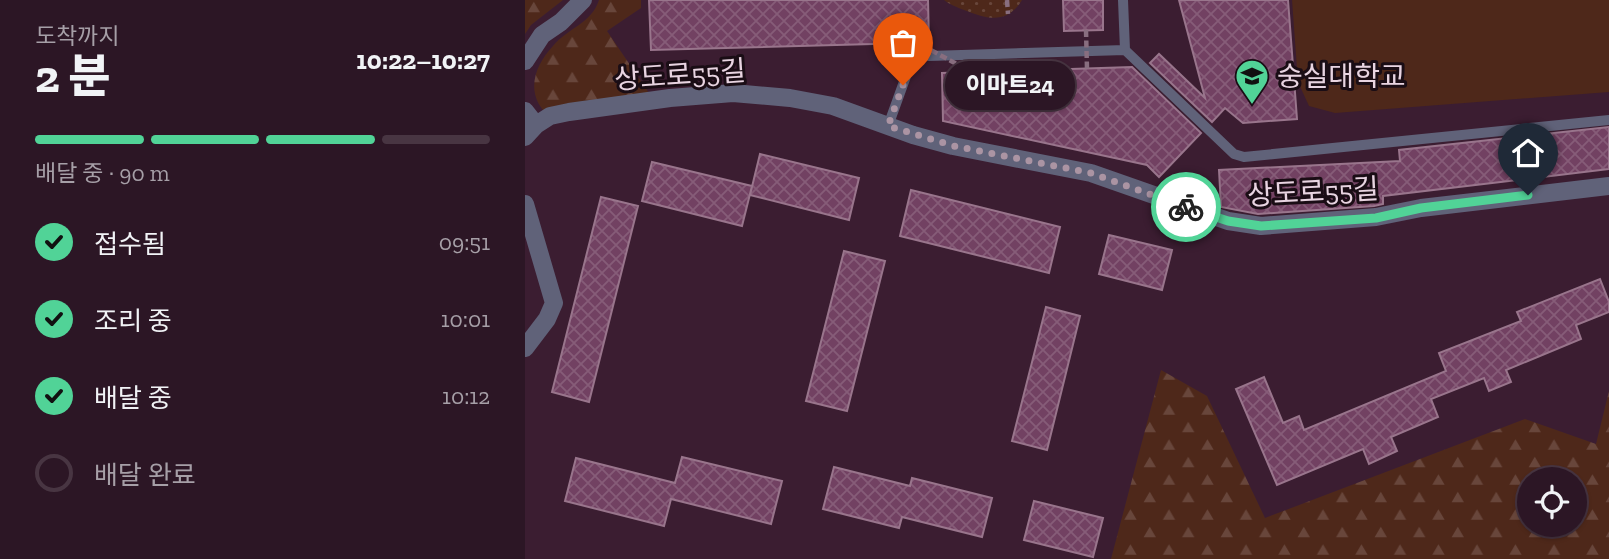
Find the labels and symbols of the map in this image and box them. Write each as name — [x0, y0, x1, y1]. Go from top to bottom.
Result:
pin — [873, 13, 933, 85]
street label: 상도로55길 — [613, 54, 747, 96]
school or university icon: 숭실대학교 — [1233, 57, 1271, 106]
callout: 이마트24 — [945, 60, 1075, 110]
place label: 숭실대학교 — [1277, 60, 1406, 93]
pin — [1498, 123, 1558, 195]
courier — [1151, 172, 1221, 242]
street label: 상도로55길 — [1246, 172, 1380, 212]

